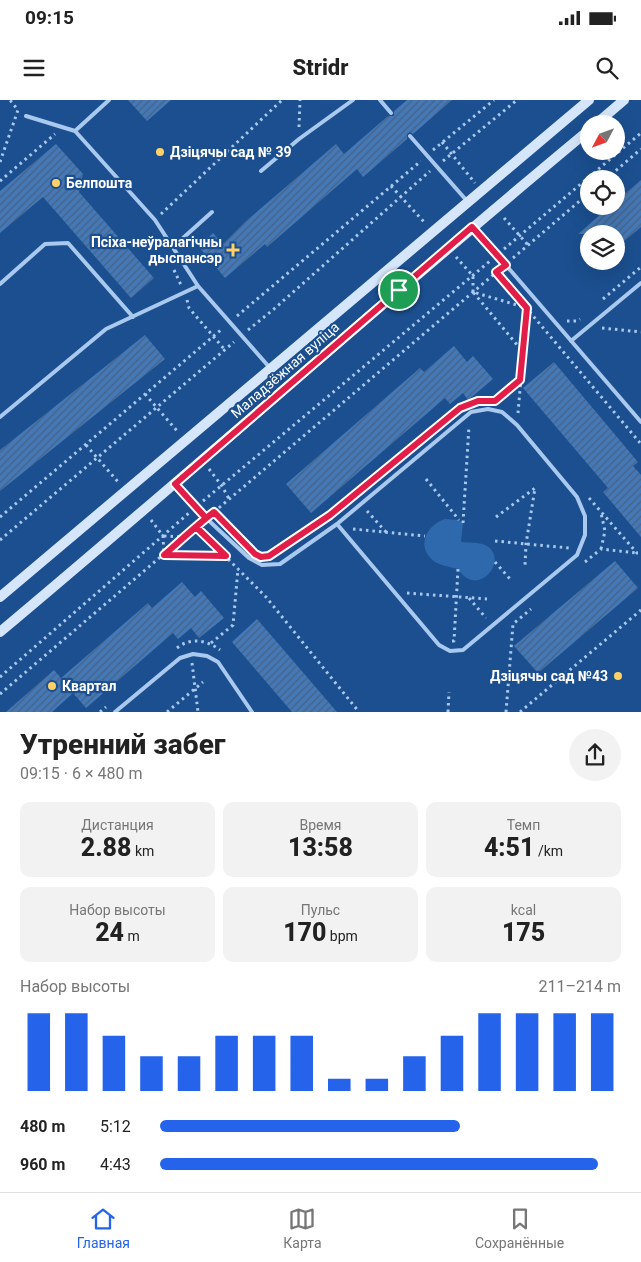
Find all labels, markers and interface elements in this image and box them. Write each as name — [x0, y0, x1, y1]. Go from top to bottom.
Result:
text: 09:15 — [25, 6, 74, 29]
icon: menu — [20, 54, 48, 82]
icon: search — [593, 54, 621, 82]
text: Stridr — [293, 55, 348, 80]
north arrow — [580, 115, 625, 160]
map controls — [580, 115, 625, 270]
place label: Дзіцячы сад № 39 — [170, 144, 291, 160]
marker: Дзіцячы сад № 39 — [154, 146, 166, 158]
button: locate — [580, 170, 625, 215]
place label: Белпошта — [66, 175, 133, 191]
marker: Белпошта — [50, 177, 62, 189]
button: layers — [580, 225, 625, 270]
place label: Псіха-неўралагічны дыспансэр — [91, 234, 222, 266]
marker: Псіха-неўралагічны дыспансэр — [226, 243, 240, 257]
pin — [378, 269, 420, 311]
icon: arrive — [385, 276, 413, 304]
street label: Маладзёжная вуліца — [228, 319, 342, 421]
place label: Дзіцячы сад №43 — [490, 668, 608, 684]
marker: Дзіцячы сад №43 — [612, 670, 624, 682]
place label: Квартал — [62, 678, 116, 694]
marker: Квартал — [46, 680, 58, 692]
text: Утренний забег — [20, 728, 226, 761]
button: share — [569, 729, 621, 781]
text: 09:15 · 6 × 480 m — [20, 764, 142, 783]
text: Дистанция — [81, 817, 154, 833]
text: Время — [299, 817, 342, 833]
text: Темп — [507, 817, 540, 833]
text: 2.88 — [81, 833, 131, 862]
text: 13:58 — [288, 833, 353, 862]
text: 4:51 — [484, 833, 534, 862]
text: km — [131, 843, 154, 859]
text: /km — [534, 843, 563, 859]
text: Набор высоты — [69, 902, 166, 918]
text: Пульс — [301, 902, 340, 918]
text: kcal — [511, 902, 536, 918]
text: 24 — [95, 918, 124, 947]
text: 170 — [283, 918, 326, 947]
text: 175 — [502, 918, 545, 947]
text: m — [124, 928, 140, 944]
text: bpm — [326, 928, 358, 944]
text: Набор высоты — [20, 977, 130, 996]
text: 211–214 m — [539, 977, 621, 996]
text: 480 m — [20, 1117, 65, 1136]
text: 5:12 — [100, 1117, 131, 1136]
text: 960 m — [20, 1155, 65, 1174]
text: 4:43 — [100, 1155, 131, 1174]
tab: Главная — [77, 1205, 130, 1251]
tab: Карта — [283, 1205, 322, 1251]
tab: Сохранённые — [475, 1205, 564, 1251]

